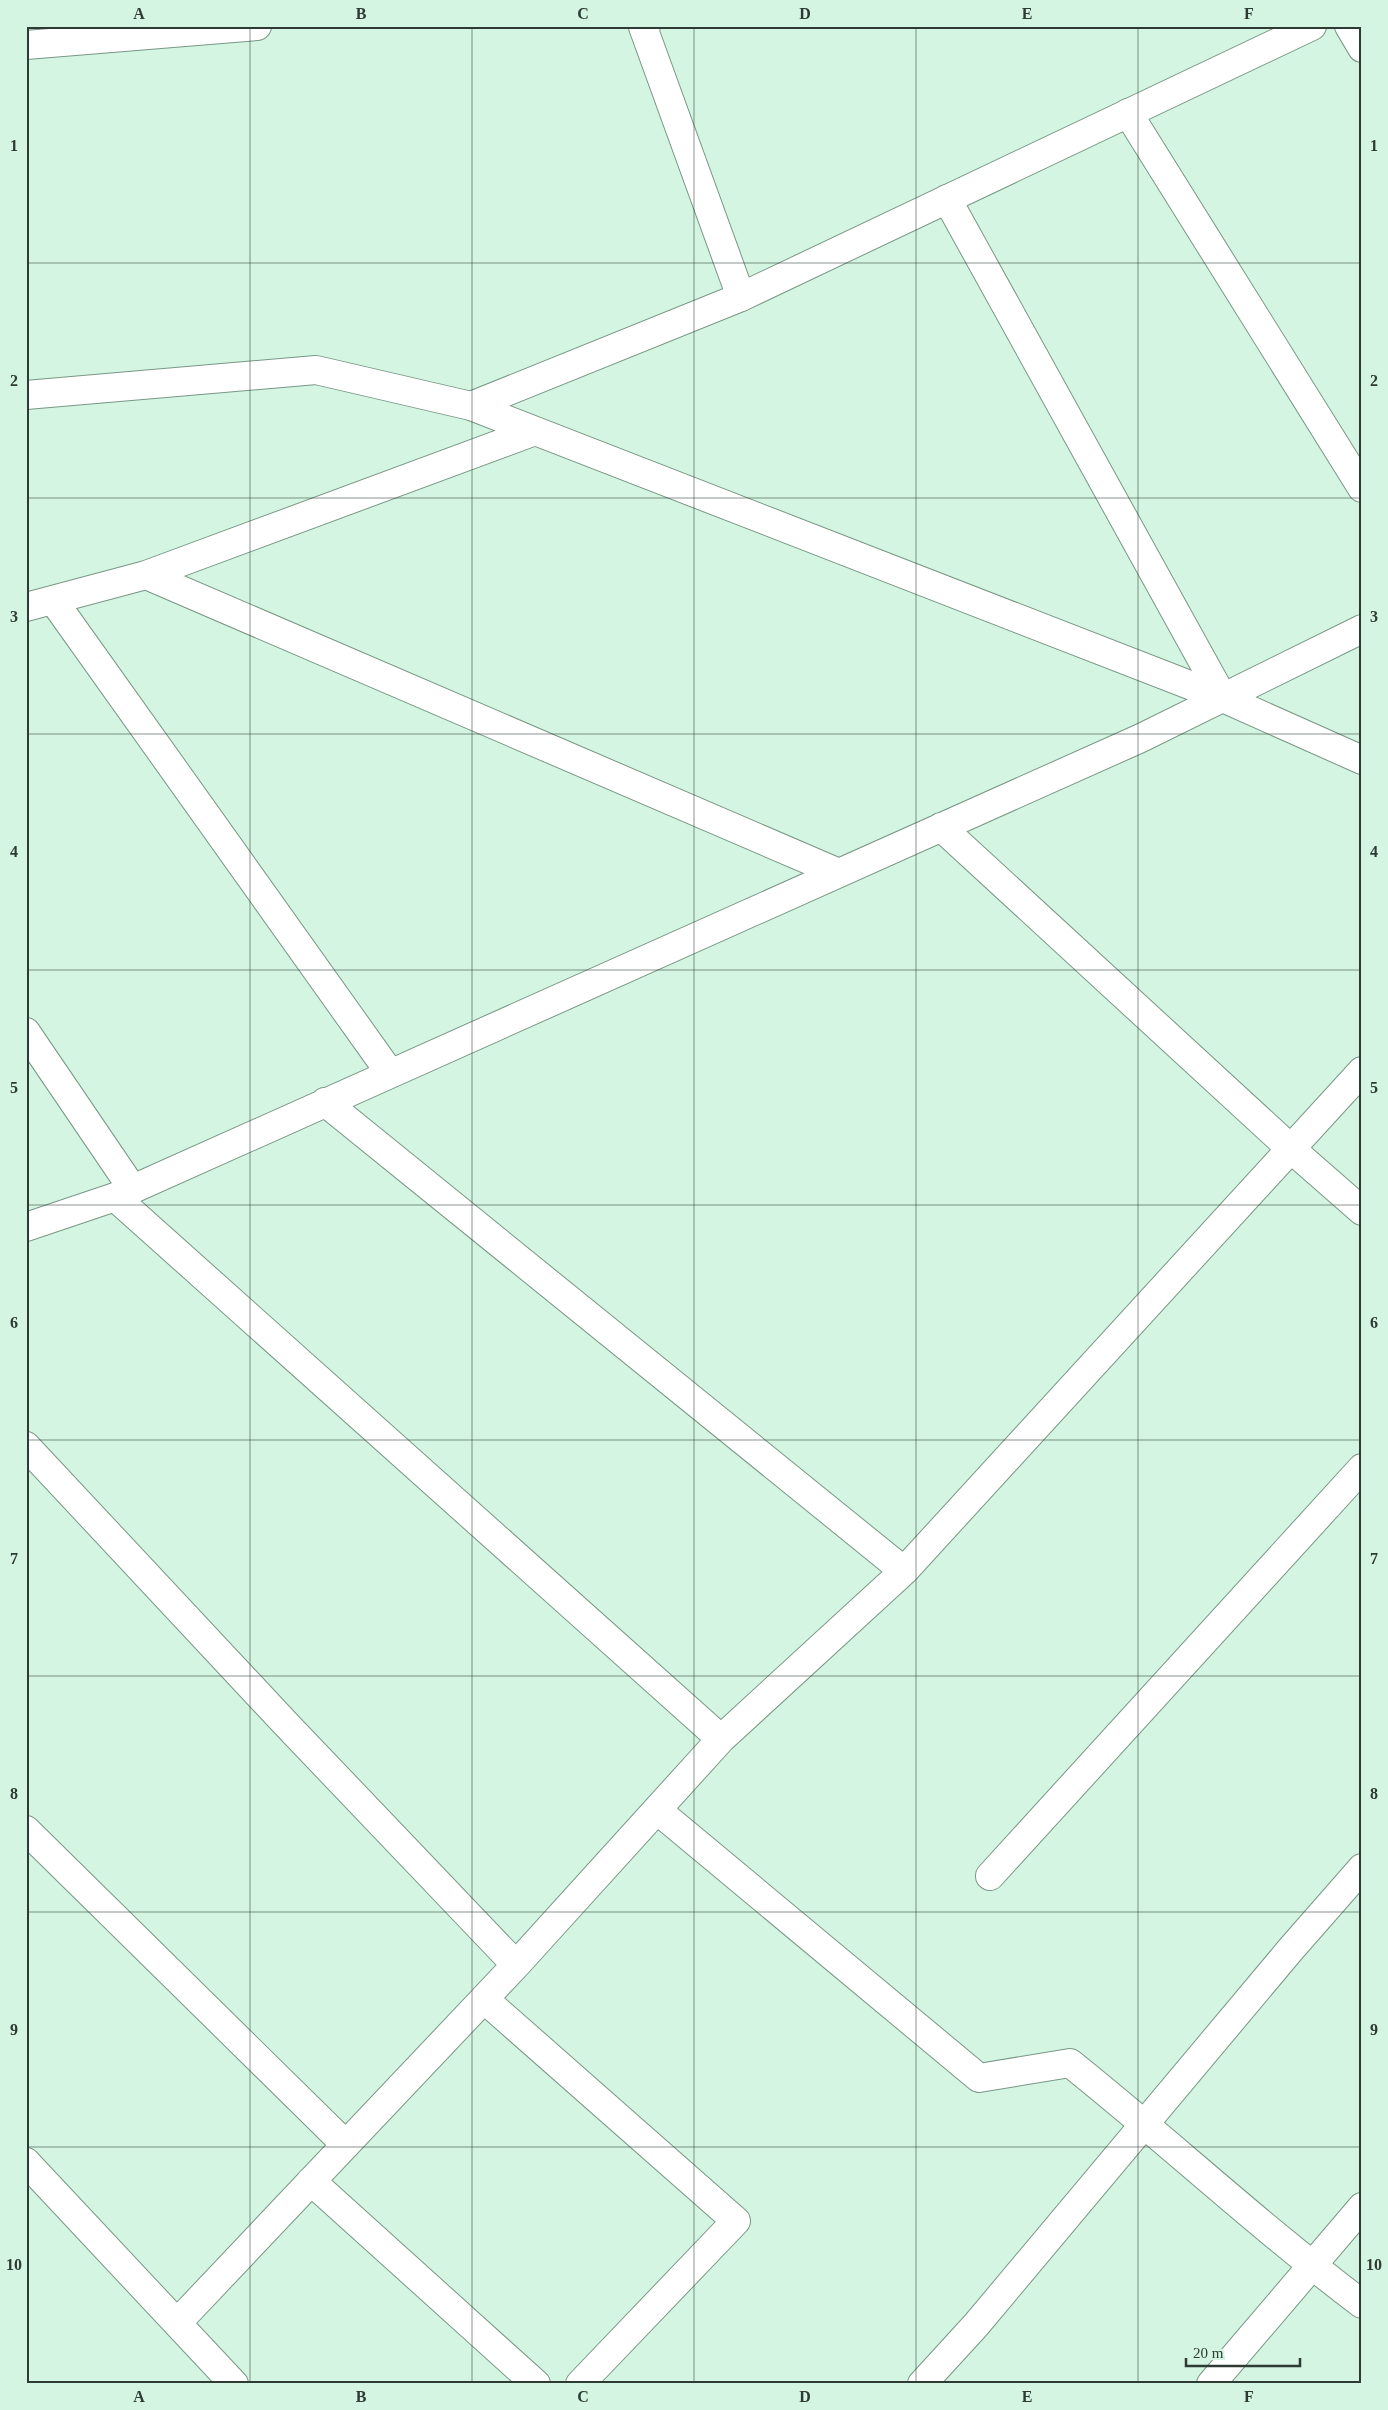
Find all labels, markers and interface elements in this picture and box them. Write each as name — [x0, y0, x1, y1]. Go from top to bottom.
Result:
text: A — [133, 5, 145, 22]
text: B — [356, 5, 367, 22]
text: C — [577, 5, 589, 22]
text: D — [799, 5, 811, 22]
text: E — [1022, 5, 1032, 22]
text: F — [1244, 5, 1254, 22]
text: 1 — [10, 137, 18, 154]
text: 1 — [1370, 137, 1378, 154]
text: 2 — [10, 372, 18, 389]
text: 2 — [1370, 372, 1378, 389]
text: 3 — [10, 608, 18, 625]
text: 3 — [1370, 608, 1378, 625]
text: 4 — [10, 843, 18, 860]
text: 4 — [1370, 843, 1378, 860]
text: 5 — [10, 1079, 18, 1096]
text: 5 — [1370, 1079, 1378, 1096]
text: 6 — [10, 1314, 18, 1331]
text: 6 — [1370, 1314, 1378, 1331]
text: 7 — [10, 1550, 18, 1567]
text: 7 — [1370, 1550, 1378, 1567]
text: 8 — [10, 1785, 18, 1802]
text: 8 — [1370, 1785, 1378, 1802]
text: 9 — [10, 2021, 18, 2038]
text: 9 — [1370, 2021, 1378, 2038]
text: 10 — [6, 2256, 22, 2273]
text: 10 — [1366, 2256, 1382, 2273]
scale bar — [1186, 2335, 1299, 2367]
text: 20 m — [1193, 2345, 1224, 2361]
text: A — [133, 2388, 145, 2405]
text: B — [356, 2388, 367, 2405]
text: C — [577, 2388, 589, 2405]
text: D — [799, 2388, 811, 2405]
text: E — [1022, 2388, 1032, 2405]
text: F — [1244, 2388, 1254, 2405]

